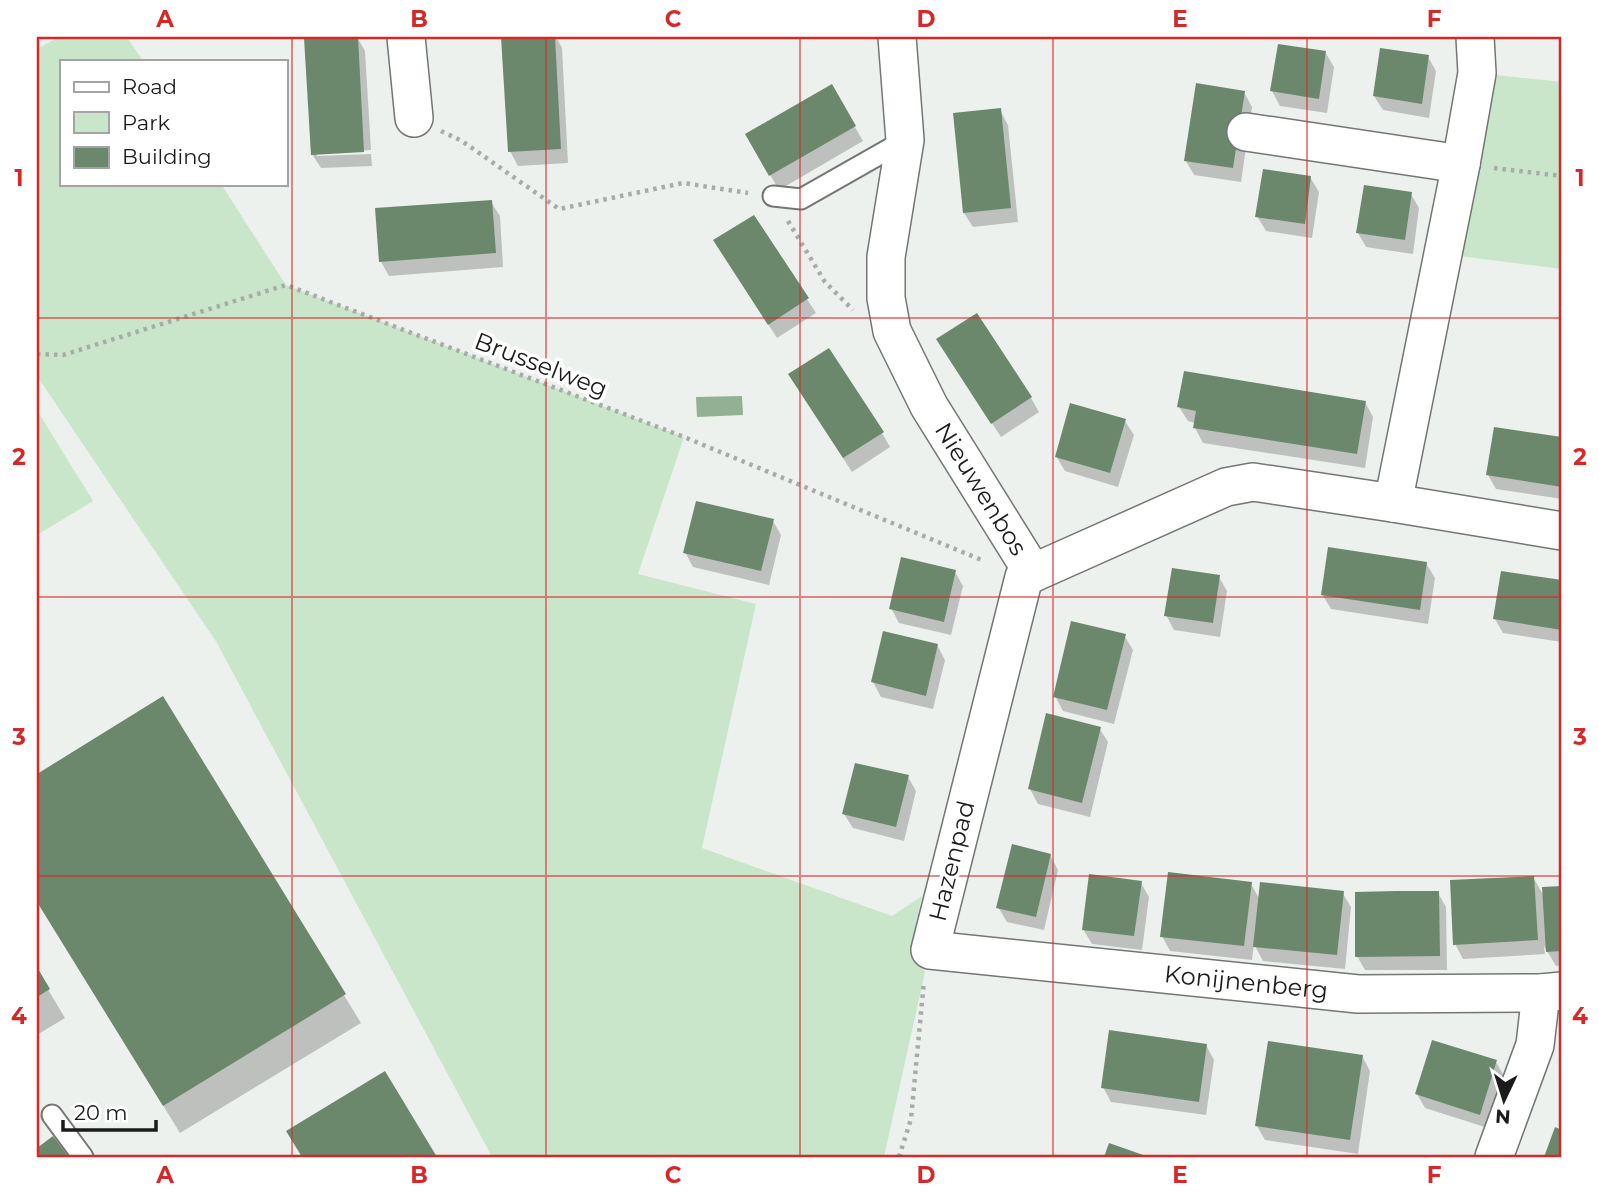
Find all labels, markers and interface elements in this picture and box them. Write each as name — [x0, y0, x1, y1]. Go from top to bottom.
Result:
text: A — [155, 5, 174, 33]
text: B — [410, 5, 428, 33]
text: C — [665, 5, 682, 33]
text: D — [917, 5, 936, 33]
text: E — [1172, 5, 1188, 33]
text: F — [1427, 5, 1442, 33]
legend — [60, 60, 287, 186]
text: Road — [122, 74, 177, 99]
text: Park — [122, 110, 170, 135]
text: Building — [122, 144, 212, 169]
text: 1 — [14, 164, 24, 192]
text: 1 — [1575, 164, 1585, 192]
street label: Brusselweg — [471, 326, 612, 403]
street label: Nieuwenbos — [929, 417, 1033, 561]
text: 2 — [12, 443, 26, 471]
text: 2 — [1573, 443, 1587, 471]
text: 3 — [11, 723, 26, 751]
text: 3 — [1572, 723, 1587, 751]
street label: Hazenpad — [923, 798, 980, 924]
street label: Konijnenberg — [1163, 959, 1329, 1005]
text: 4 — [11, 1002, 27, 1030]
text: 4 — [1572, 1002, 1588, 1030]
north arrow — [1470, 1064, 1540, 1134]
scale bar — [63, 1089, 156, 1133]
text: 20 m — [74, 1100, 128, 1125]
text: N — [1494, 1104, 1511, 1128]
text: A — [155, 1161, 174, 1189]
text: B — [410, 1161, 428, 1189]
text: C — [665, 1161, 682, 1189]
text: D — [917, 1161, 936, 1189]
text: E — [1172, 1161, 1188, 1189]
text: F — [1427, 1161, 1442, 1189]

